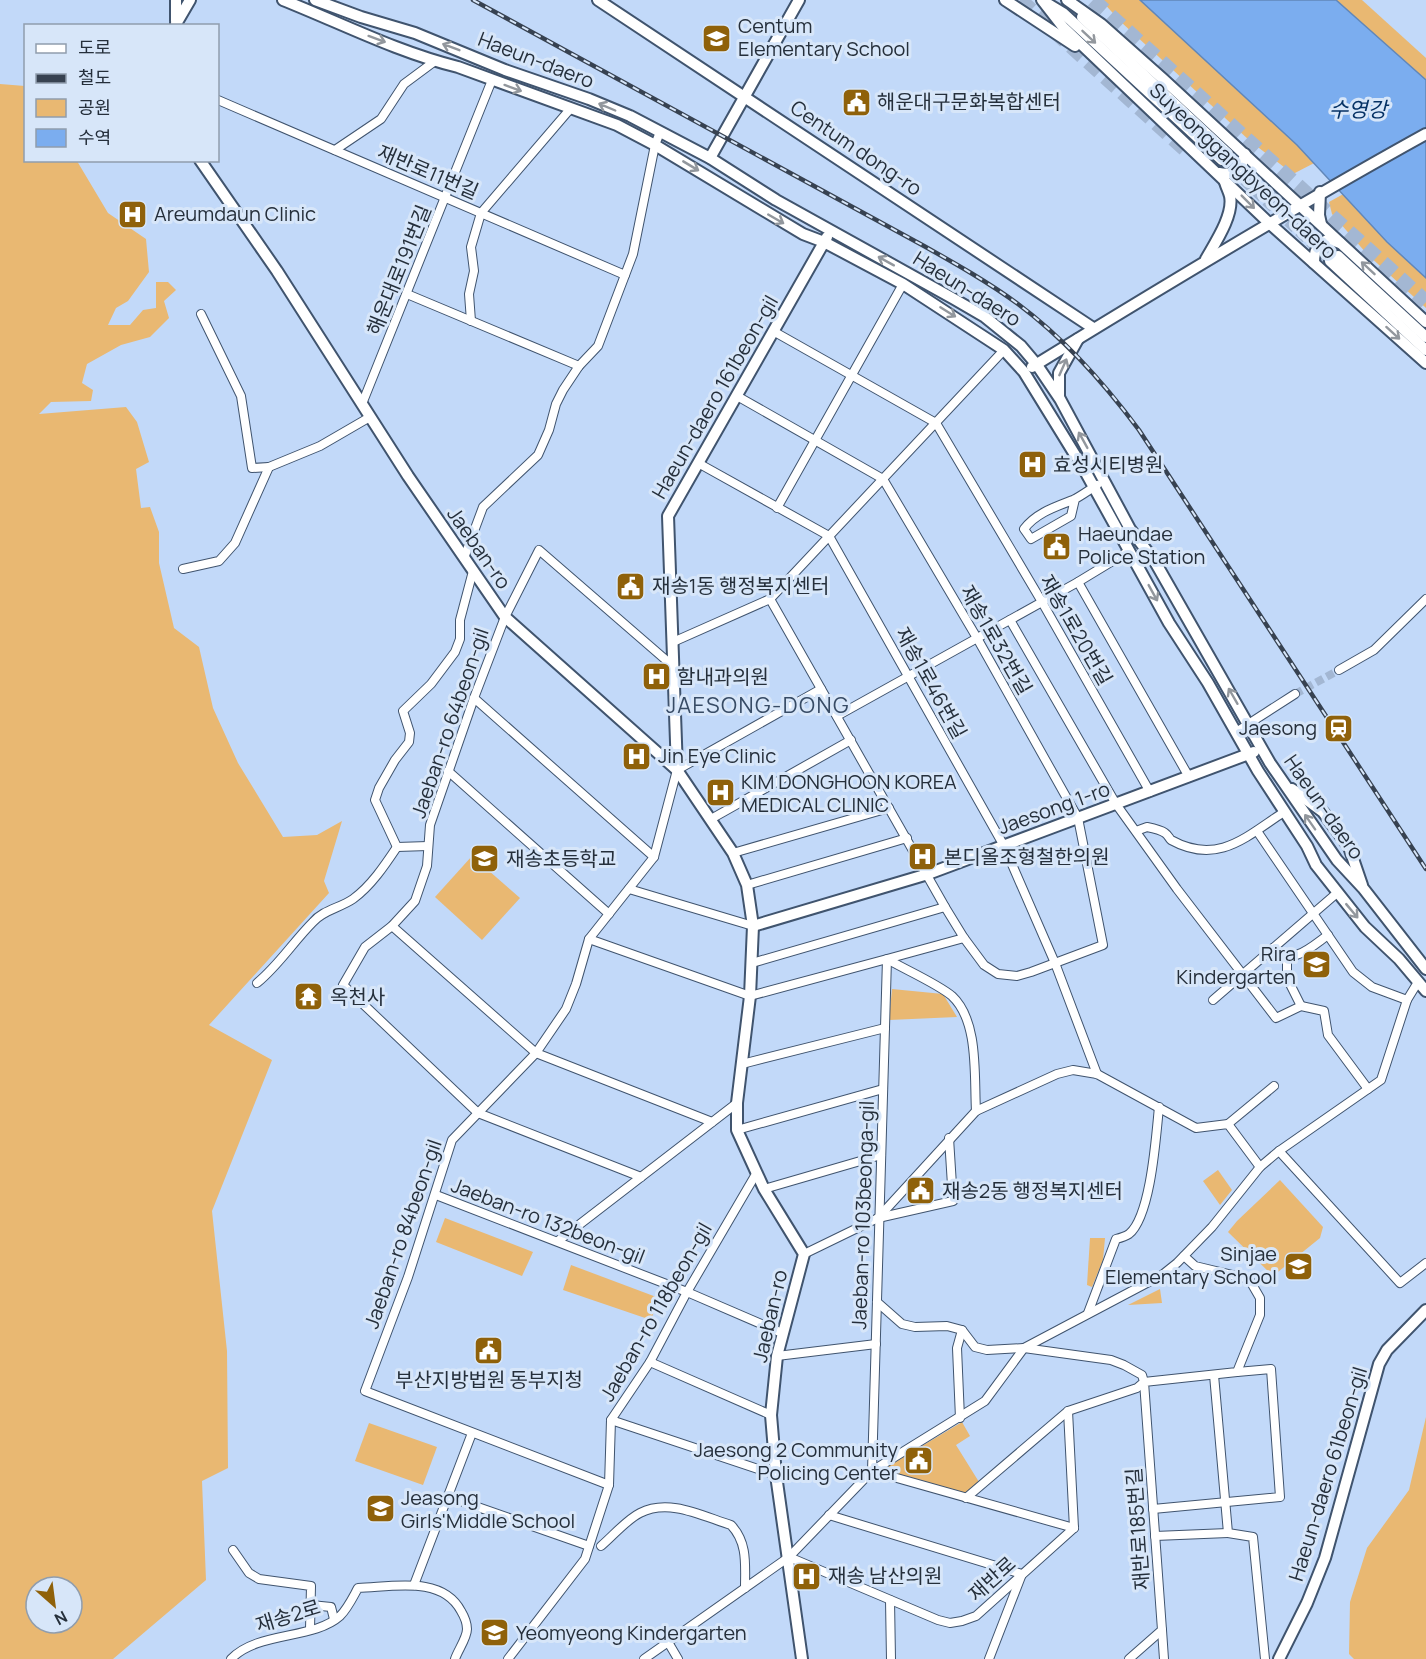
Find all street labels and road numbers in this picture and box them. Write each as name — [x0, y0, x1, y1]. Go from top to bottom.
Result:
street label: Haeun-daero — [474, 25, 598, 94]
street label: Suyeonggangbyeon-daero — [1144, 77, 1343, 265]
street label: Centum dong-ro — [785, 94, 927, 202]
street label: 재반로11번길 — [373, 138, 483, 205]
street label: 해운대로191번길 — [360, 201, 437, 339]
street label: Haeun-daero — [908, 245, 1026, 332]
street label: Haeun-daero 161beon-gil — [645, 290, 784, 503]
street label: Jaeban-ro — [441, 501, 518, 594]
street label: 재송1로20번길 — [1034, 570, 1119, 690]
street label: 재송1로32번길 — [954, 580, 1039, 699]
street label: 재송1로46번길 — [890, 622, 973, 744]
street label: Jaeban-ro 64beon-gil — [404, 624, 495, 821]
street label: Haeun-daero — [1278, 749, 1371, 865]
street label: Jaesong 1-ro — [994, 775, 1114, 840]
street label: Jaeban-ro 103beonga-gil — [845, 1100, 880, 1330]
street label: Jaeban-ro 84beon-gil — [357, 1136, 448, 1332]
street label: Jaeban-ro 132beon-gil — [448, 1171, 649, 1270]
street label: Jaeban-ro 118beon-gil — [593, 1217, 718, 1406]
street label: Jaeban-ro — [746, 1267, 793, 1365]
street label: Haeun-daero 61beon-gil — [1282, 1363, 1373, 1584]
street label: 재반로185번길 — [1120, 1467, 1155, 1591]
street label: 재반로 — [962, 1550, 1021, 1607]
street label: 재송2로 — [252, 1593, 324, 1638]

